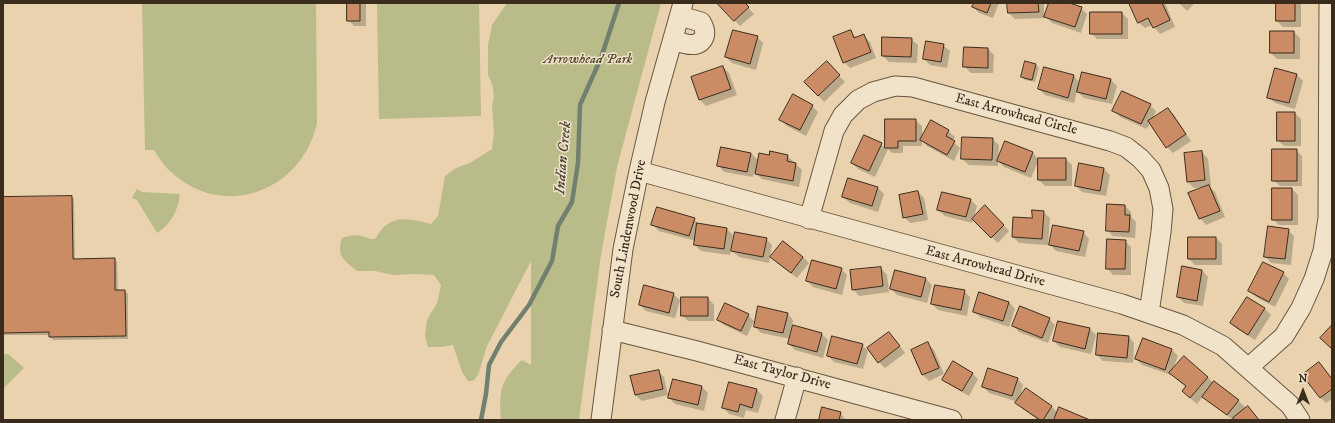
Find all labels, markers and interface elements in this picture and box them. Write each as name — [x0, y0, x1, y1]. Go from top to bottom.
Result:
park label: Arrowhead Park — [544, 52, 632, 68]
street label: East Arrowhead Circle — [953, 91, 1079, 139]
water label: Indian Creek — [552, 121, 576, 195]
street label: South Lindenwood Drive — [607, 158, 651, 300]
street label: East Arrowhead Drive — [923, 243, 1047, 291]
street label: East Taylor Drive — [732, 352, 832, 394]
north arrow — [1283, 371, 1323, 411]
text: N — [1298, 372, 1308, 386]

